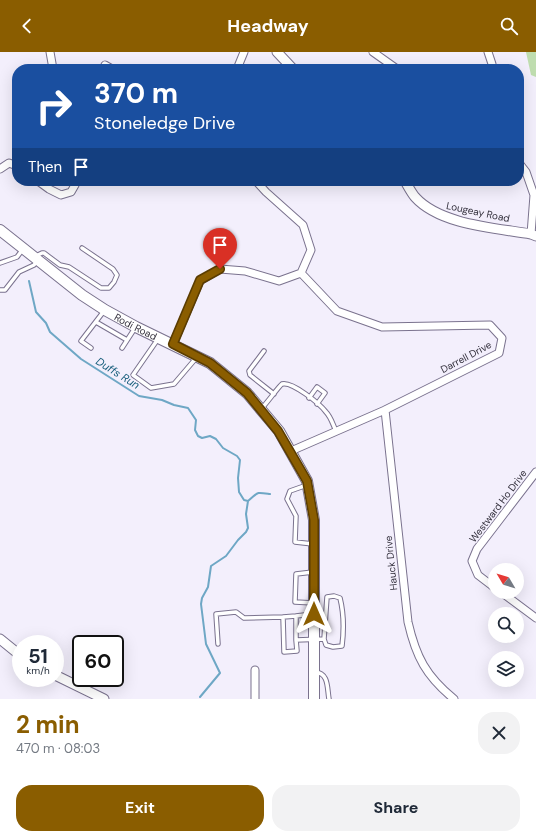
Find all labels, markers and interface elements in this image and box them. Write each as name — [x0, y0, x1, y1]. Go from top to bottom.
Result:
text: Headway — [227, 14, 309, 38]
icon: back — [16, 15, 38, 37]
icon: search — [498, 15, 520, 37]
text: 370 m — [94, 75, 178, 112]
icon: right — [28, 80, 80, 132]
text: Stoneledge Drive — [94, 111, 235, 135]
icon: arrive — [70, 156, 92, 178]
text: Then — [28, 157, 62, 177]
street label: Lougeay Road — [445, 199, 511, 225]
pin — [203, 228, 237, 269]
icon: arrive — [209, 234, 231, 256]
street label: Rodi Road — [112, 310, 159, 343]
street label: Darrell Drive — [438, 338, 494, 376]
water label: Duffs Run — [93, 354, 143, 392]
street label: Westward Ho Drive — [466, 467, 530, 545]
street label: Hauck Drive — [382, 535, 400, 591]
north arrow — [488, 563, 524, 599]
map controls — [488, 563, 524, 687]
position arrow — [293, 593, 335, 635]
button: search — [488, 607, 524, 643]
speed limit sign: 60 — [72, 635, 124, 687]
text: 51 — [28, 643, 48, 669]
button: layers — [488, 651, 524, 687]
text: km/h — [26, 664, 50, 677]
text: 2 min — [16, 709, 79, 740]
button: close — [478, 712, 520, 754]
text: 470 m · 08:03 — [16, 740, 100, 757]
button: Exit — [16, 785, 264, 831]
button: Share — [272, 785, 520, 831]

